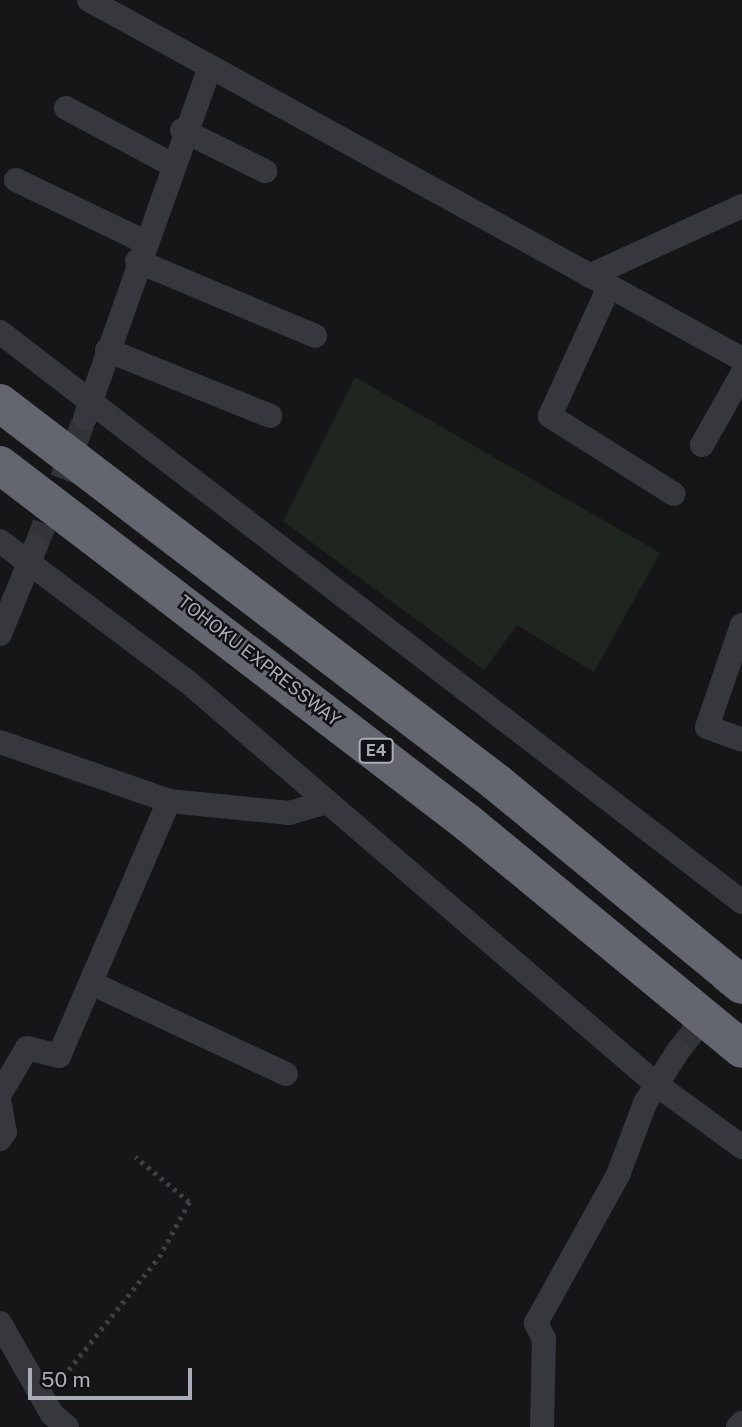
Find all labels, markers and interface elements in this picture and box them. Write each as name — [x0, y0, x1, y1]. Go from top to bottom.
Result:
street label: TOHOKU EXPRESSWAY — [174, 591, 344, 731]
road number: E4 — [358, 738, 394, 764]
scale bar — [32, 1354, 196, 1398]
text: 50 m — [41, 1367, 91, 1392]

